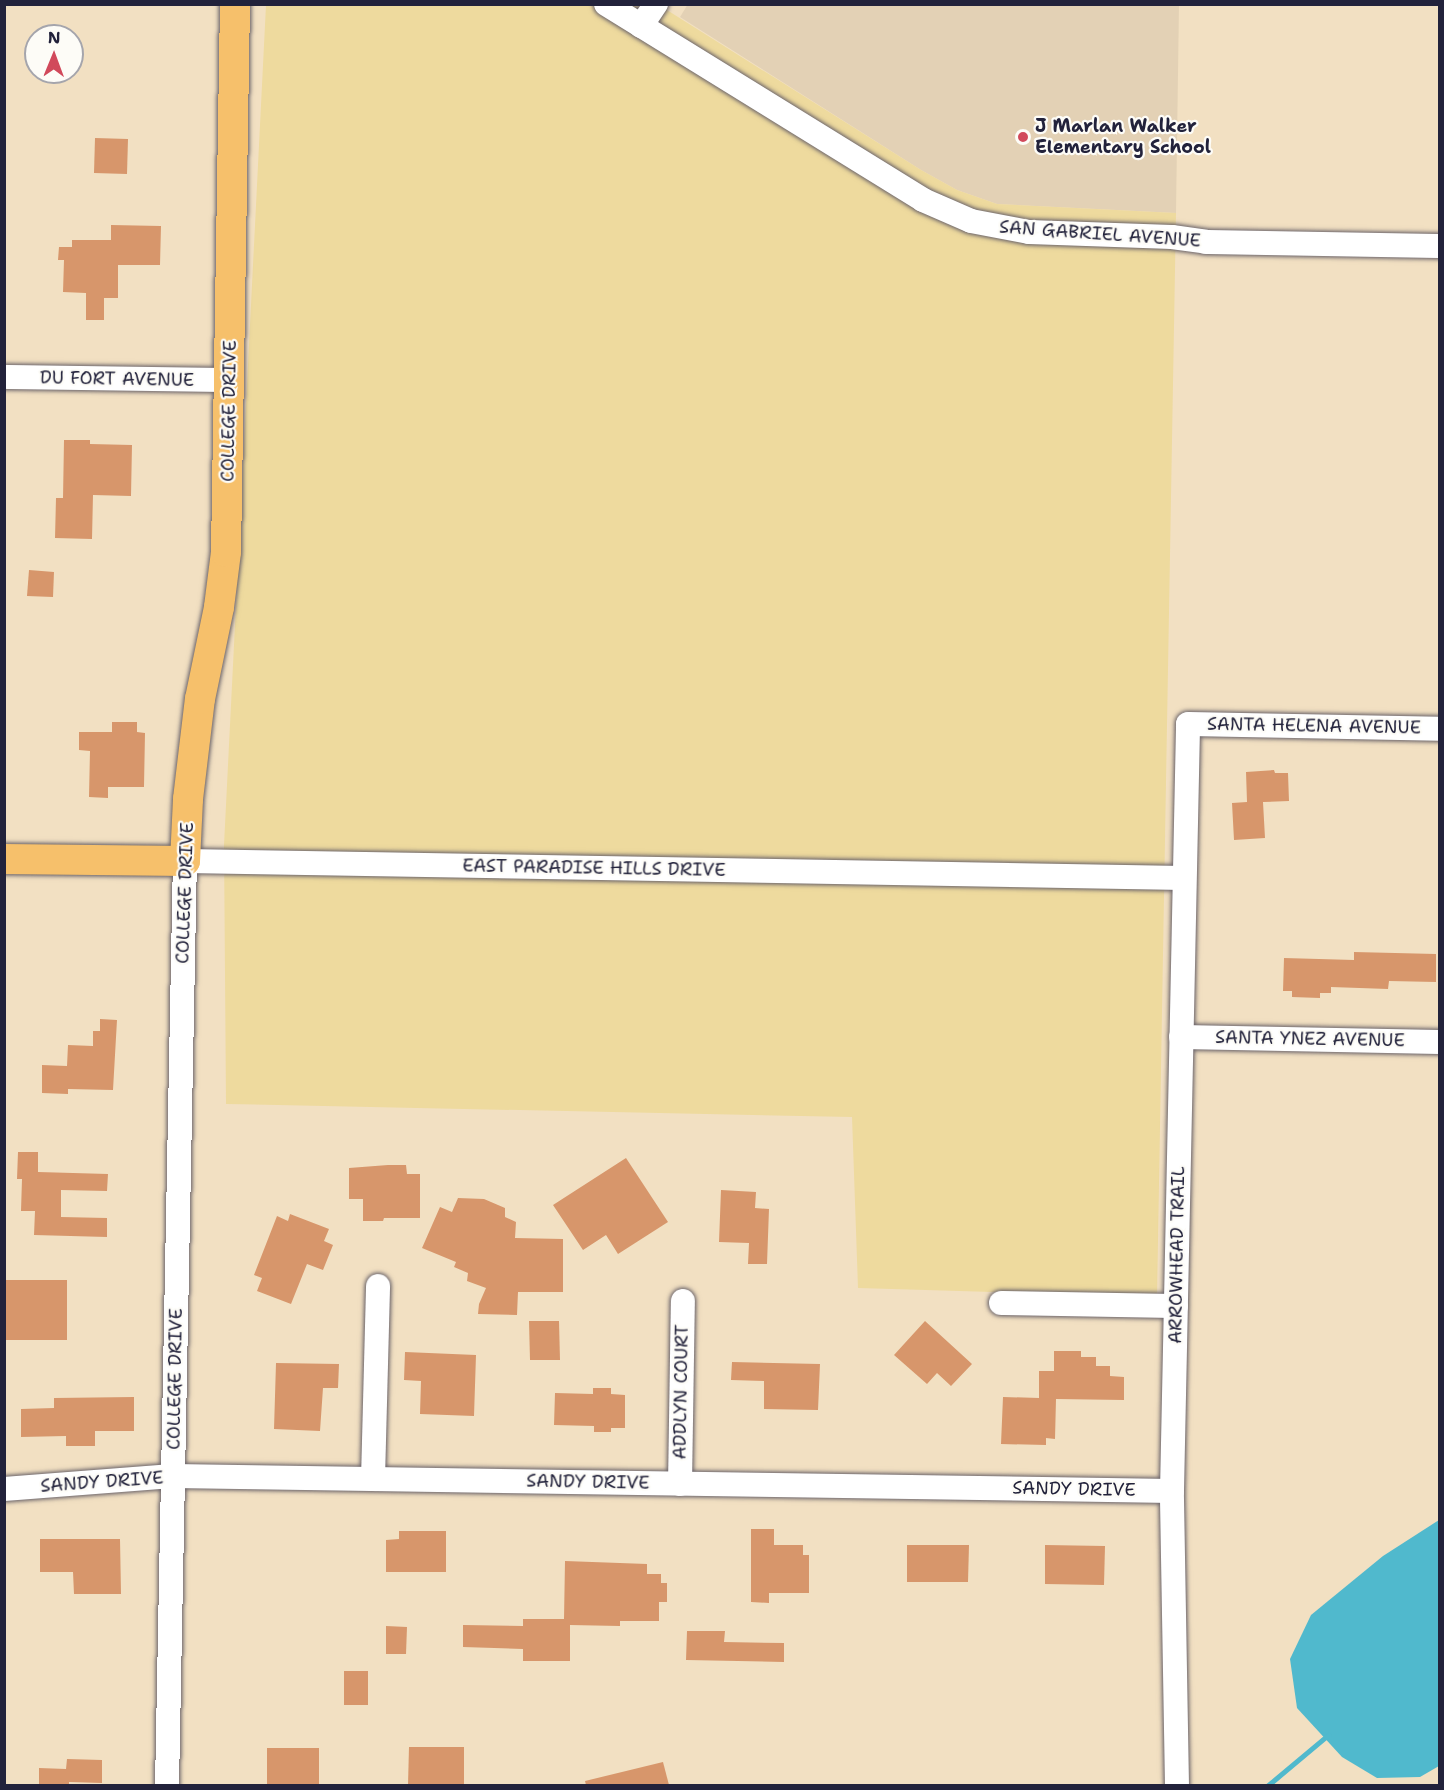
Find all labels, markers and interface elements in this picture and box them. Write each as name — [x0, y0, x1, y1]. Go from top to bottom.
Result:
north arrow — [24, 24, 84, 84]
text: N — [48, 27, 61, 48]
place label: J Marlan Walker Elementary School — [1035, 116, 1211, 158]
marker: J Marlan Walker Elementary School — [1016, 130, 1030, 144]
street label: SAN GABRIEL AVENUE — [998, 216, 1202, 252]
street label: COLLEGE DRIVE — [217, 340, 241, 482]
street label: DU FORT AVENUE — [40, 367, 194, 391]
street label: SANTA HELENA AVENUE — [1207, 713, 1421, 739]
street label: COLLEGE DRIVE — [172, 822, 198, 964]
street label: EAST PARADISE HILLS DRIVE — [462, 855, 726, 881]
street label: SANTA YNEZ AVENUE — [1215, 1027, 1405, 1051]
street label: ARROWHEAD TRAIL — [1165, 1166, 1189, 1344]
street label: COLLEGE DRIVE — [163, 1308, 187, 1450]
street label: ADDLYN COURT — [669, 1324, 693, 1460]
street label: SANDY DRIVE — [40, 1467, 164, 1497]
street label: SANDY DRIVE — [526, 1470, 650, 1494]
street label: SANDY DRIVE — [1012, 1477, 1136, 1501]

